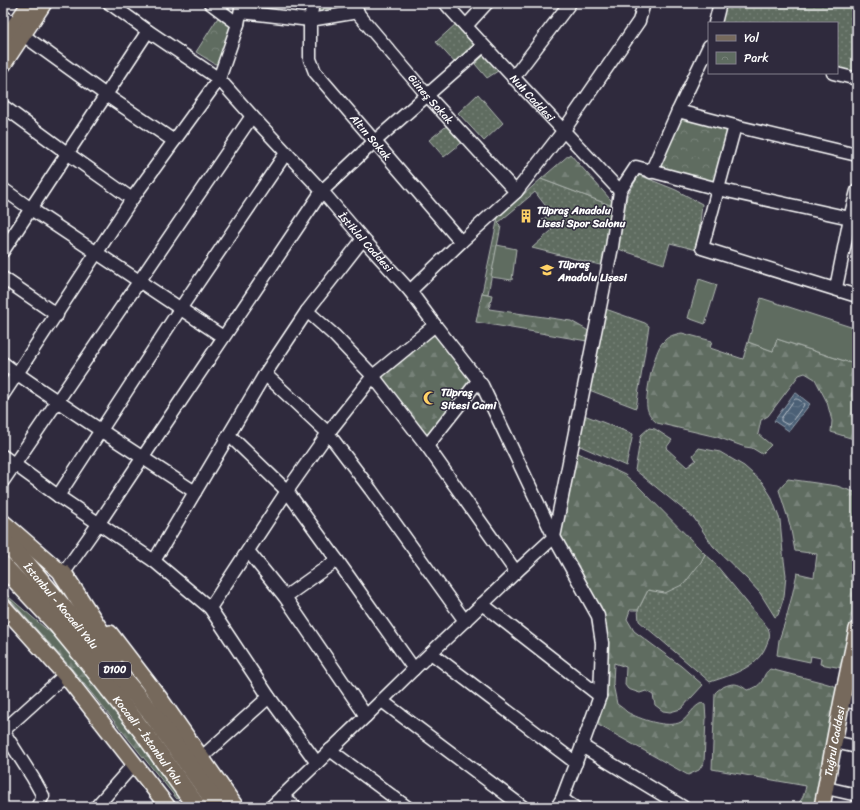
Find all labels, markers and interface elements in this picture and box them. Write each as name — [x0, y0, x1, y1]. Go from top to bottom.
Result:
legend — [708, 22, 838, 74]
text: Yol — [744, 27, 759, 49]
text: Park — [744, 47, 769, 69]
street label: Güneş Sokak — [403, 69, 459, 128]
street label: Nuh Caddesi — [505, 70, 561, 127]
street label: Altın Sokak — [345, 109, 397, 165]
place label: Tüpraş Anadolu Lisesi Spor Salonu — [537, 201, 626, 233]
street label: İstiklal Caddesi — [333, 206, 399, 277]
building icon: Tüpraş Anadolu Lisesi Spor Salonu — [518, 208, 534, 224]
place label: Tüpraş Anadolu Lisesi — [557, 255, 628, 287]
school or university icon: Tüpraş Anadolu Lisesi — [539, 262, 555, 278]
place label: Tüpraş Sitesi Cami — [440, 383, 497, 415]
mosque icon: Tüpraş Sitesi Cami — [422, 390, 438, 406]
street label: İstanbul - Kocaeli Yolu — [18, 557, 103, 653]
road number: D100 — [99, 662, 131, 678]
street label: Kocaeli - İstanbul Yolu — [108, 691, 188, 789]
street label: Tuğrul Caddesi — [818, 704, 850, 778]

